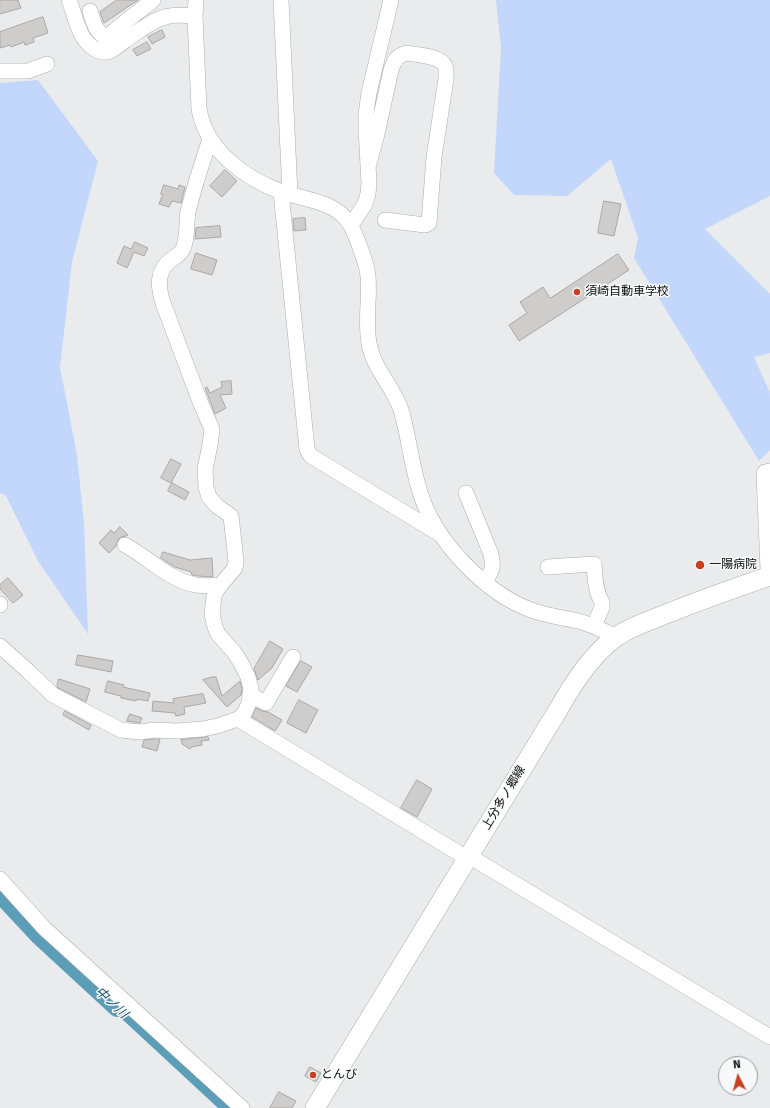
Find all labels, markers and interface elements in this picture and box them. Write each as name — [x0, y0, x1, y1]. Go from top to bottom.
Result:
place label: 須崎自動車学校 — [585, 285, 669, 299]
marker: 須崎自動車学校 — [572, 287, 582, 297]
place label: 一陽病院 — [709, 558, 757, 572]
marker: 一陽病院 — [694, 559, 706, 571]
street label: 上分多ノ郷線 — [479, 763, 529, 833]
water label: 中ノ川 — [91, 984, 131, 1022]
north arrow — [718, 1056, 758, 1096]
text: N — [732, 1058, 741, 1071]
place label: とんび — [321, 1068, 357, 1082]
marker: とんび — [308, 1070, 318, 1080]

